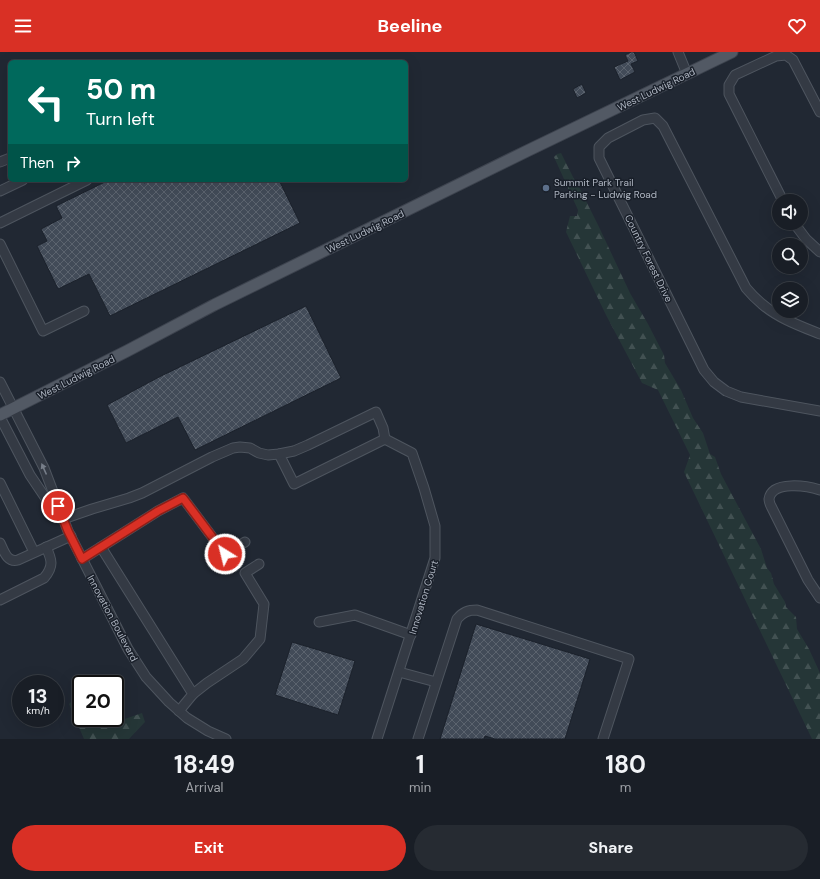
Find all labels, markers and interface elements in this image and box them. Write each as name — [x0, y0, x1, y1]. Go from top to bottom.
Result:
text: Beeline — [378, 14, 442, 38]
icon: menu — [12, 15, 34, 37]
icon: heart — [786, 15, 808, 37]
street label: West Ludwig Road — [615, 65, 697, 114]
text: 50 m — [86, 71, 156, 108]
icon: left — [20, 76, 72, 128]
text: Turn left — [86, 107, 155, 131]
icon: right — [62, 152, 84, 174]
text: Then — [20, 153, 54, 173]
place label: Summit Park Trail Parking - Ludwig Road — [554, 176, 657, 201]
marker: Summit Park Trail Parking - Ludwig Road — [541, 183, 551, 193]
map controls — [772, 194, 808, 318]
button: sound — [772, 194, 808, 230]
street label: West Ludwig Road — [324, 207, 406, 256]
street label: Country Forest Drive — [622, 212, 676, 304]
button: search — [772, 238, 808, 274]
button: layers — [772, 282, 808, 318]
street label: West Ludwig Road — [35, 352, 117, 403]
one-way arrow — [40, 462, 46, 474]
pin — [41, 489, 75, 523]
icon: arrive — [47, 495, 69, 517]
position arrow — [204, 533, 246, 575]
street label: Innovation Court — [406, 558, 441, 636]
street label: Innovation Boulevard — [84, 573, 141, 664]
speed limit sign: 20 — [72, 675, 124, 727]
text: 13 — [28, 683, 48, 709]
text: km/h — [26, 704, 50, 717]
text: 18:49 — [174, 749, 235, 780]
text: 1 — [416, 749, 424, 780]
text: 180 — [605, 749, 646, 780]
text: Arrival — [186, 779, 223, 796]
text: min — [409, 779, 431, 796]
text: m — [620, 779, 631, 796]
button: Exit — [12, 825, 406, 871]
button: Share — [414, 825, 808, 871]

